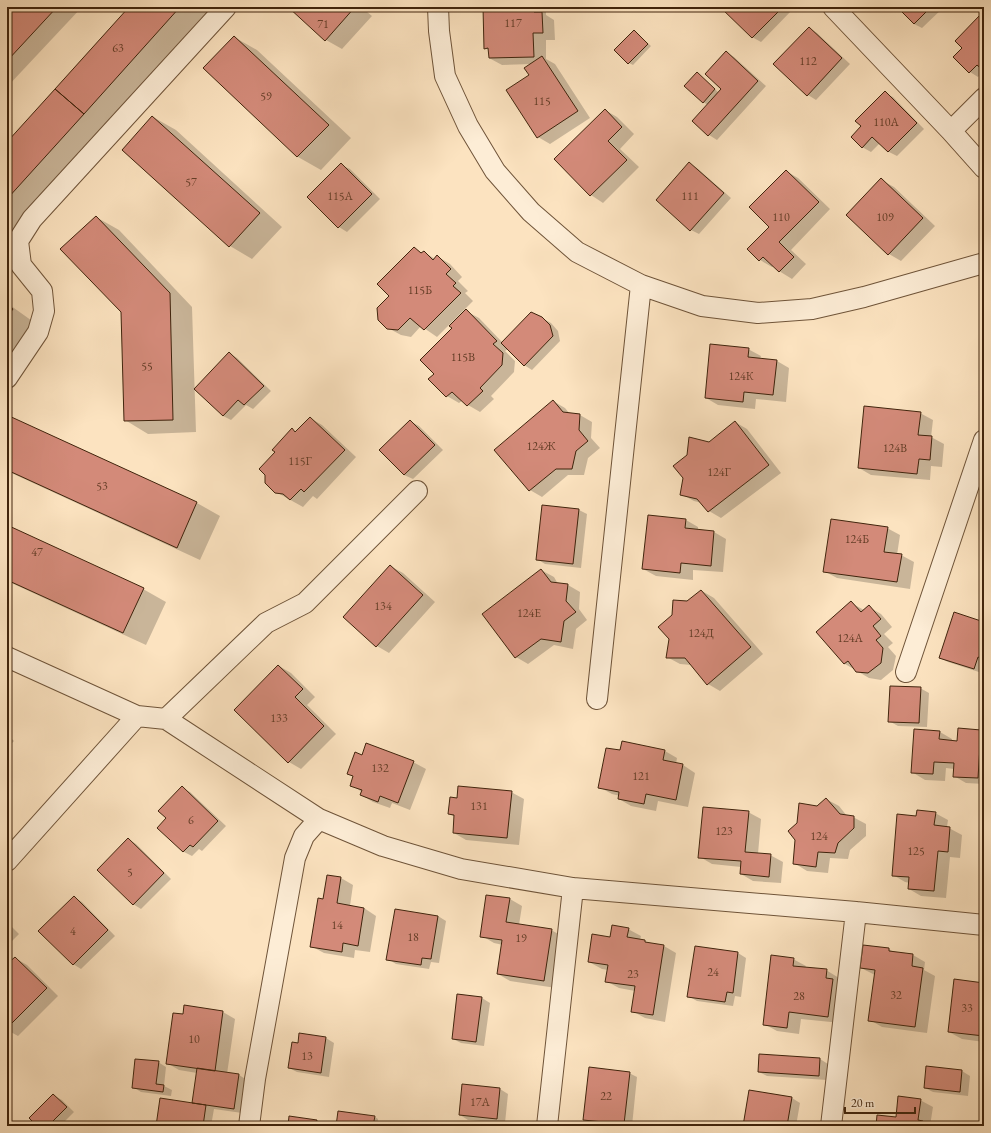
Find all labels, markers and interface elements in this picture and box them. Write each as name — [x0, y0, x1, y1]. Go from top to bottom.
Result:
house number: 117 — [504, 15, 522, 31]
house number: 71 — [317, 16, 329, 32]
house number: 63 — [112, 40, 124, 56]
house number: 112 — [799, 53, 817, 69]
house number: 59 — [260, 88, 272, 104]
house number: 115 — [533, 93, 551, 109]
house number: 110А — [873, 114, 899, 130]
house number: 57 — [185, 174, 197, 190]
house number: 115А — [327, 188, 353, 204]
house number: 111 — [681, 188, 699, 204]
house number: 110 — [772, 209, 790, 225]
house number: 109 — [876, 209, 894, 225]
house number: 115Б — [408, 282, 432, 298]
house number: 115В — [451, 349, 475, 365]
house number: 55 — [141, 358, 153, 374]
house number: 124К — [728, 368, 754, 384]
house number: 124Ж — [526, 438, 556, 454]
house number: 124В — [883, 440, 907, 456]
house number: 115Г — [288, 453, 313, 469]
house number: 124Г — [707, 464, 732, 480]
house number: 53 — [96, 478, 108, 494]
house number: 124Б — [845, 531, 869, 547]
house number: 47 — [31, 544, 43, 560]
house number: 134 — [374, 598, 392, 614]
house number: 124Е — [517, 605, 541, 621]
house number: 124Д — [688, 625, 714, 641]
house number: 124А — [837, 630, 863, 646]
house number: 133 — [270, 710, 288, 726]
house number: 132 — [371, 760, 389, 776]
house number: 121 — [632, 768, 650, 784]
house number: 131 — [470, 798, 488, 814]
house number: 6 — [188, 812, 194, 828]
house number: 123 — [715, 823, 733, 839]
house number: 124 — [810, 828, 828, 844]
house number: 125 — [907, 843, 925, 859]
house number: 5 — [127, 864, 133, 880]
house number: 14 — [331, 917, 343, 933]
house number: 4 — [70, 923, 76, 939]
house number: 18 — [407, 929, 419, 945]
house number: 19 — [515, 930, 527, 946]
house number: 24 — [707, 964, 719, 980]
house number: 23 — [627, 966, 639, 982]
house number: 32 — [890, 987, 902, 1003]
house number: 28 — [793, 988, 805, 1004]
house number: 33 — [961, 1000, 973, 1016]
house number: 10 — [188, 1031, 200, 1047]
house number: 13 — [301, 1048, 313, 1064]
house number: 22 — [600, 1088, 612, 1104]
scale bar — [845, 1089, 915, 1115]
house number: 17А — [470, 1094, 491, 1110]
text: 20 m — [851, 1095, 875, 1111]

